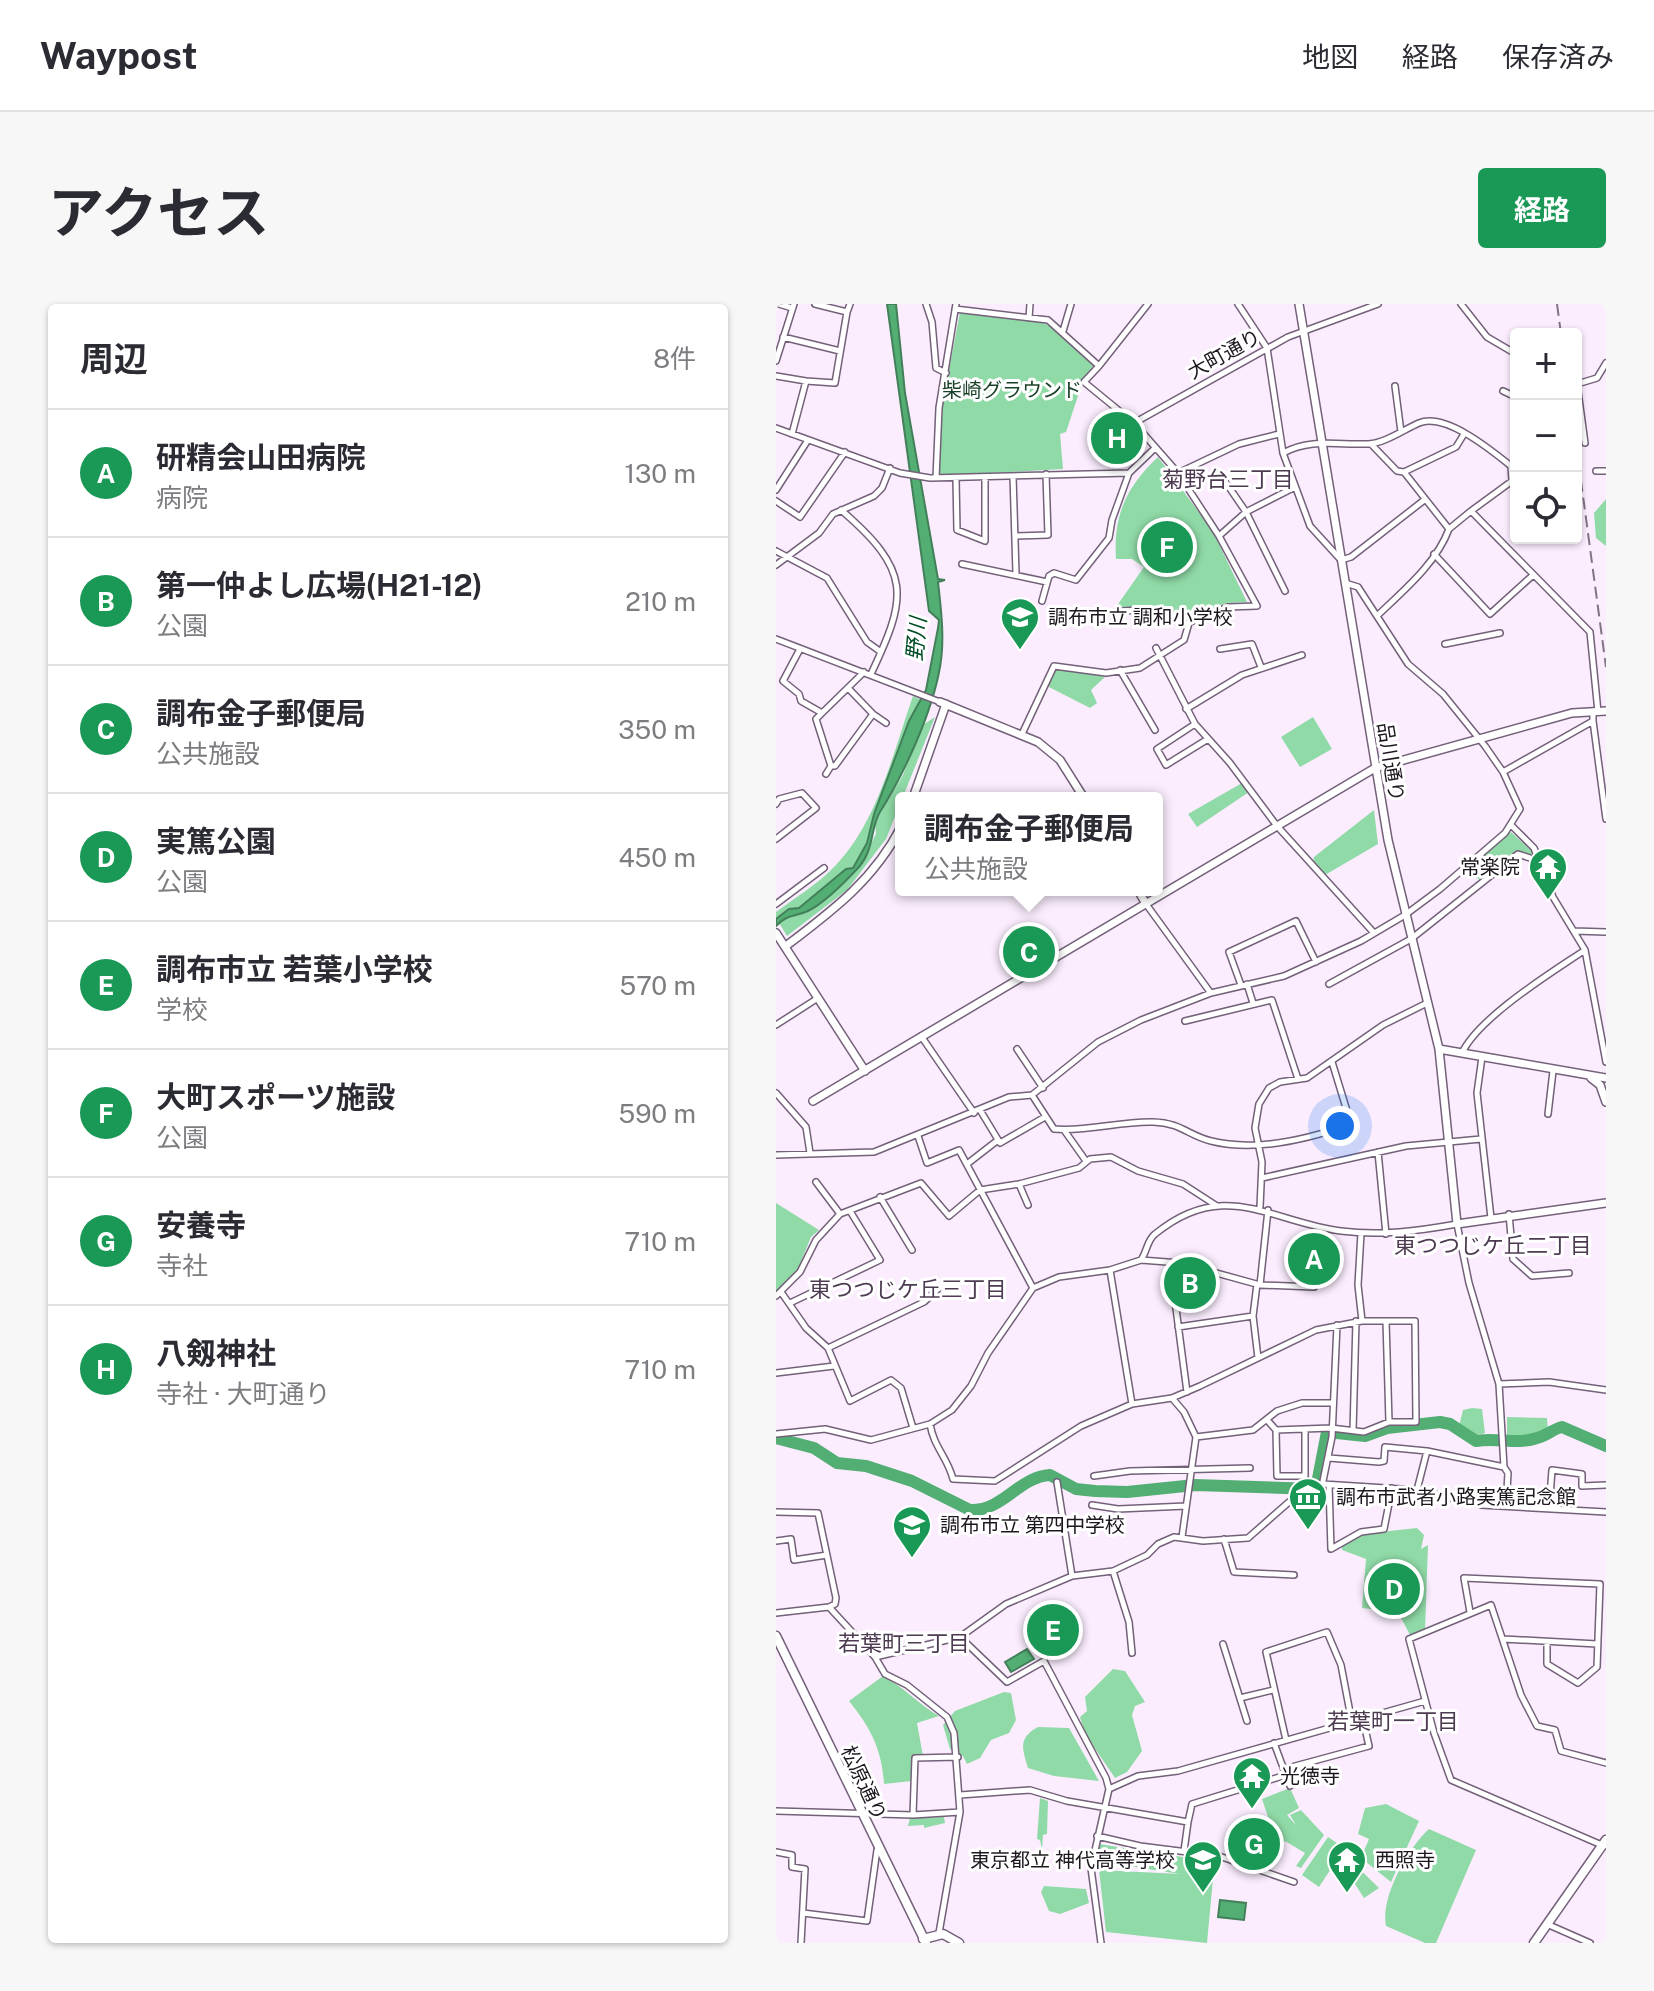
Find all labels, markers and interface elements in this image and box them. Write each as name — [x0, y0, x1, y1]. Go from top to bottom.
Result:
text: Waypost — [40, 33, 198, 78]
text: 地図 — [1302, 40, 1358, 73]
text: 経路 — [1402, 40, 1458, 73]
text: 保存済み — [1502, 40, 1614, 73]
button: 経路 — [1478, 168, 1606, 248]
text: アクセス — [48, 180, 269, 246]
street label: 大町通り — [1183, 324, 1265, 384]
map controls — [1510, 328, 1582, 544]
button: + — [1510, 328, 1582, 400]
text: 周辺 — [80, 339, 148, 379]
text: 8件 — [653, 343, 696, 374]
park label: 柴崎グラウンド — [942, 378, 1082, 402]
button: − — [1510, 400, 1582, 472]
pin: H — [1091, 408, 1143, 468]
text: 研精会山田病院 — [156, 439, 366, 475]
text: A — [97, 458, 115, 489]
text: 130 m — [624, 458, 696, 489]
district label: 菊野台三丁目 — [1162, 466, 1294, 492]
button: locate — [1510, 472, 1582, 544]
text: 病院 — [156, 482, 208, 513]
pin: F — [1141, 517, 1193, 577]
text: 第一仲よし広場(H21-12) — [156, 567, 483, 603]
text: B — [97, 586, 115, 617]
text: 210 m — [625, 586, 696, 617]
school or university icon: 調布市立 調和小学校 — [999, 596, 1041, 651]
place label: 調布市立 調和小学校 — [1048, 605, 1233, 629]
text: 公園 — [156, 610, 208, 641]
water label: 野川 — [901, 614, 931, 662]
text: 調布金子郵便局 — [156, 695, 366, 731]
text: C — [97, 714, 115, 745]
text: 350 m — [618, 714, 696, 745]
street label: 品川通り — [1373, 721, 1409, 803]
text: 公共施設 — [156, 738, 260, 769]
popup — [895, 792, 1163, 896]
text: 調布金子郵便局 — [924, 810, 1134, 846]
text: 実篤公園 — [156, 823, 276, 859]
text: D — [97, 842, 115, 873]
text: 450 m — [619, 842, 696, 873]
temple icon: 常楽院 — [1527, 846, 1569, 901]
text: 公共施設 — [924, 853, 1028, 884]
place label: 常楽院 — [1460, 855, 1520, 879]
text: 公園 — [156, 866, 208, 897]
pin: C — [1003, 922, 1055, 982]
text: 調布市立 若葉小学校 — [156, 951, 433, 987]
text: E — [98, 970, 114, 1001]
text: 570 m — [620, 970, 696, 1001]
text: 学校 — [156, 994, 208, 1025]
text: 大町スポーツ施設 — [156, 1079, 395, 1115]
text: F — [98, 1098, 114, 1129]
text: 590 m — [619, 1098, 696, 1129]
your location — [1320, 1106, 1360, 1146]
text: 公園 — [156, 1122, 208, 1153]
text: 安養寺 — [156, 1207, 246, 1243]
text: G — [96, 1226, 116, 1257]
text: 710 m — [625, 1226, 696, 1257]
pin: A — [1288, 1229, 1340, 1289]
district label: 東つつじケ丘二丁目 — [1394, 1232, 1592, 1258]
text: 寺社 — [156, 1250, 208, 1281]
pin: B — [1164, 1253, 1216, 1313]
district label: 東つつじケ丘三丁目 — [809, 1276, 1007, 1302]
text: 八剱神社 — [156, 1335, 276, 1371]
text: H — [96, 1354, 116, 1385]
text: 710 m — [625, 1354, 696, 1385]
text: 寺社 · 大町通り — [156, 1378, 330, 1409]
museum icon: 調布市武者小路実篤記念館 — [1287, 1476, 1329, 1531]
place label: 調布市武者小路実篤記念館 — [1336, 1485, 1576, 1509]
school or university icon: 調布市立 第四中学校 — [891, 1504, 933, 1559]
place label: 調布市立 第四中学校 — [940, 1513, 1125, 1537]
pin: D — [1368, 1559, 1420, 1619]
pin: E — [1027, 1600, 1079, 1660]
district label: 若葉町三丁目 — [838, 1630, 970, 1656]
district label: 若葉町一丁目 — [1327, 1708, 1459, 1734]
street label: 松原通り — [836, 1742, 892, 1824]
temple icon: 光徳寺 — [1231, 1755, 1273, 1810]
place label: 光徳寺 — [1280, 1764, 1340, 1788]
pin: G — [1228, 1814, 1280, 1874]
school or university icon: 東京都立 神代高等学校 — [1182, 1839, 1224, 1894]
temple icon: 西照寺 — [1326, 1839, 1368, 1894]
place label: 東京都立 神代高等学校 — [970, 1848, 1175, 1872]
place label: 西照寺 — [1375, 1848, 1435, 1872]

